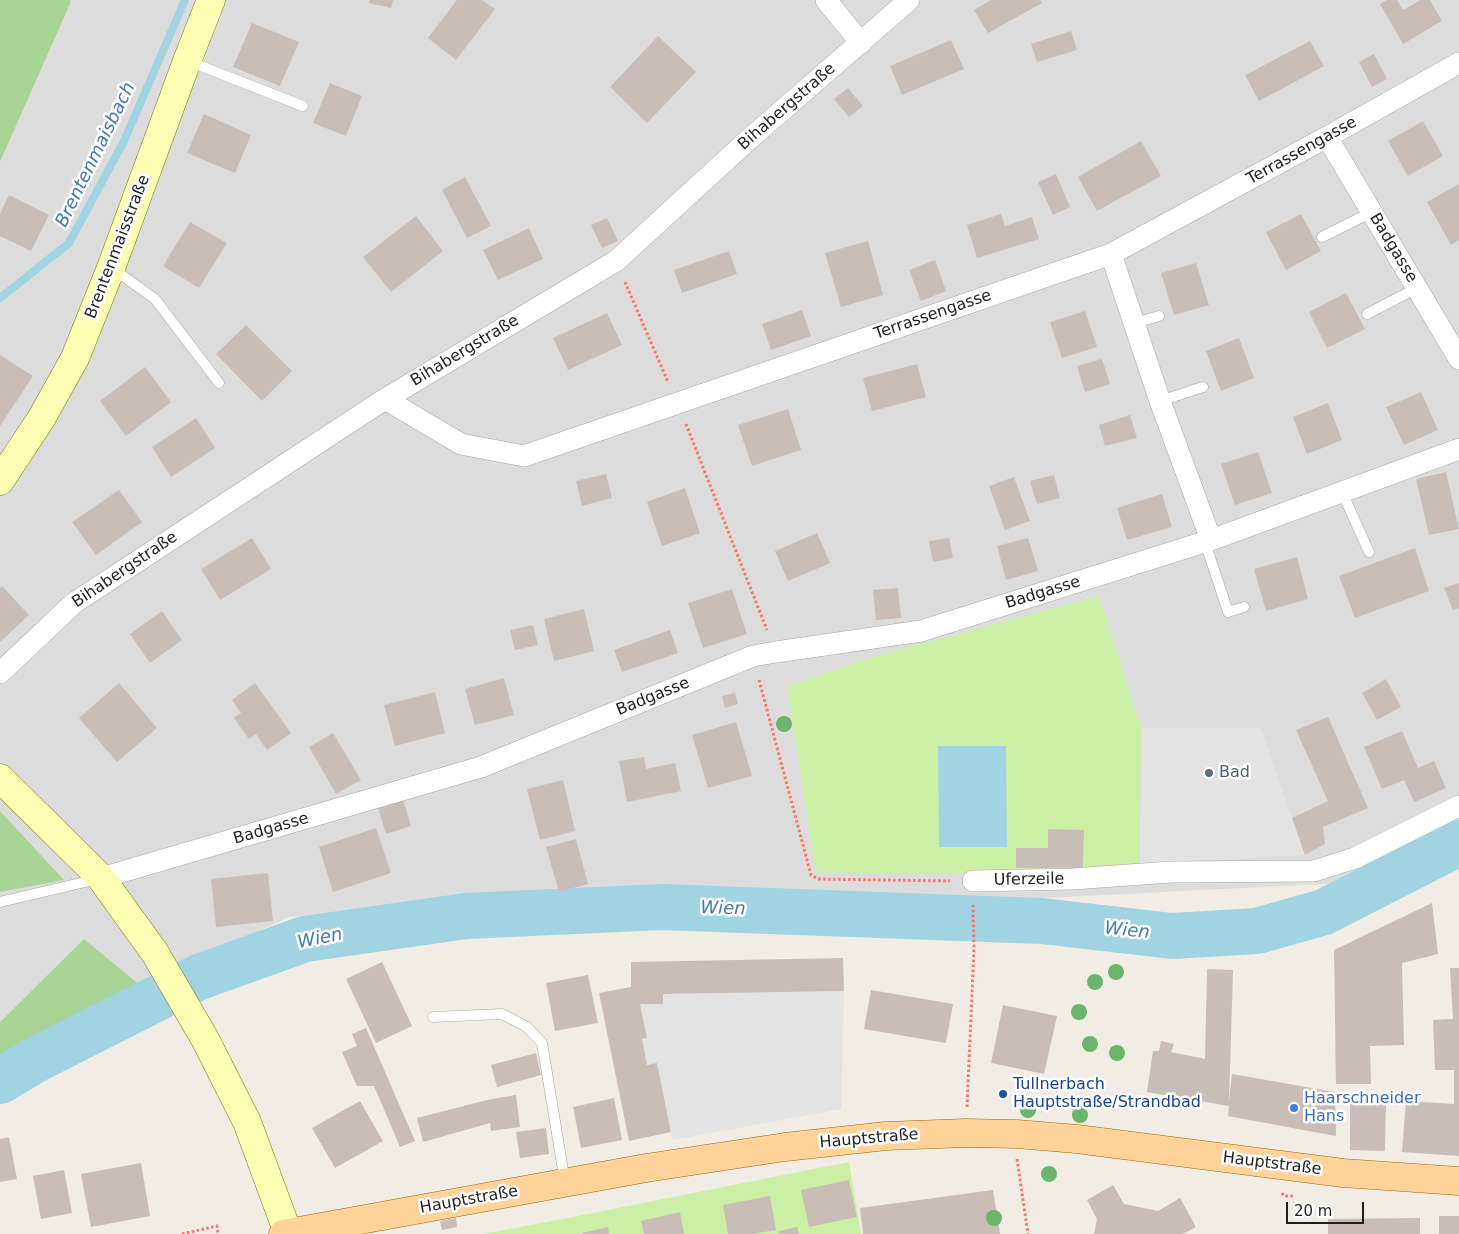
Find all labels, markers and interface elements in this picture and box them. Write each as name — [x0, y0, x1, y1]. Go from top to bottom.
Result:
street label: Bihabergstraße — [734, 59, 840, 155]
water label: Brentenmaisbach — [52, 79, 140, 231]
street label: Terrassengasse — [1244, 113, 1360, 189]
street label: Brentenmaisstraße — [82, 172, 154, 322]
street label: Badgasse — [1365, 210, 1421, 286]
street label: Terrassengasse — [872, 286, 994, 344]
street label: Bihabergstraße — [407, 311, 523, 391]
street label: Bihabergstraße — [69, 528, 181, 612]
street label: Badgasse — [1003, 573, 1083, 613]
street label: Badgasse — [614, 674, 692, 720]
place label: Bad — [1219, 763, 1250, 783]
marker: Bad — [1203, 767, 1215, 779]
street label: Badgasse — [231, 809, 311, 849]
street label: Uferzeile — [993, 870, 1065, 890]
water label: Wien — [700, 897, 746, 921]
water label: Wien — [1103, 918, 1151, 944]
water label: Wien — [296, 924, 344, 954]
place label: Tullnerbach Hauptstraße/Strandbad — [1013, 1075, 1201, 1113]
marker: Tullnerbach Hauptstraße/Strandbad — [997, 1088, 1009, 1100]
place label: Haarschneider Hans — [1304, 1089, 1420, 1127]
marker: Haarschneider Hans — [1288, 1102, 1300, 1114]
street label: Hauptstraße — [819, 1125, 919, 1153]
street label: Hauptstraße — [1222, 1148, 1322, 1180]
street label: Hauptstraße — [418, 1182, 520, 1218]
scale bar — [1289, 1192, 1366, 1224]
text: 20 m — [1294, 1202, 1332, 1220]

